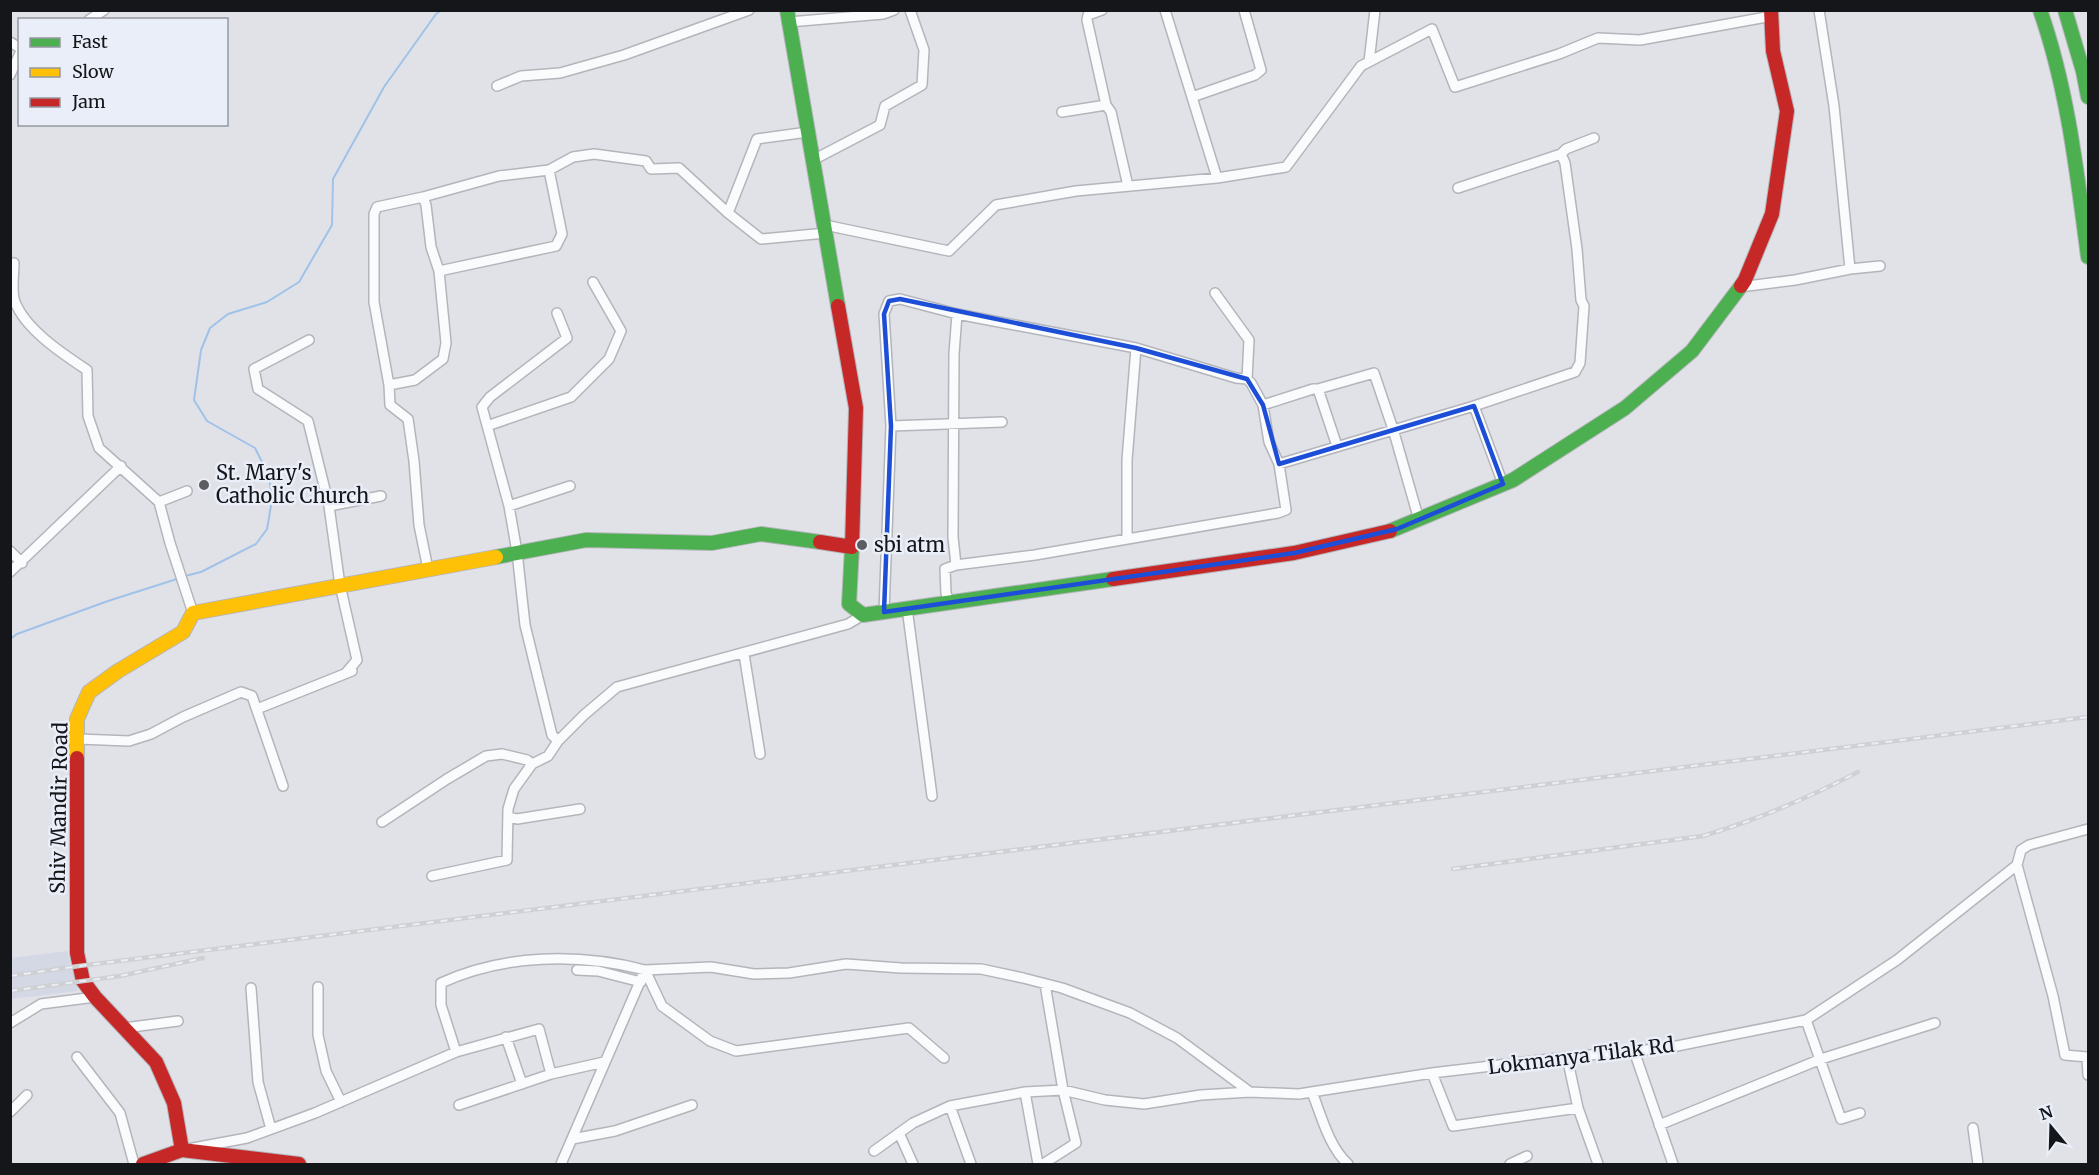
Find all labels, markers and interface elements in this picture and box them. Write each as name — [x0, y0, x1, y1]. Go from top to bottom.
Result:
legend — [18, 18, 228, 126]
text: Fast — [72, 30, 108, 53]
text: Slow — [72, 60, 115, 83]
text: Jam — [71, 90, 106, 113]
place label: St. Mary's Catholic Church — [216, 460, 369, 508]
marker: St. Mary's Catholic Church — [197, 478, 211, 492]
place label: sbi atm — [874, 532, 945, 557]
marker: sbi atm — [855, 538, 869, 552]
street label: Shiv Mandir Road — [45, 722, 72, 894]
street label: Lokmanya Tilak Rd — [1486, 1032, 1676, 1079]
north arrow — [2021, 1097, 2081, 1157]
text: N — [2037, 1101, 2056, 1124]

